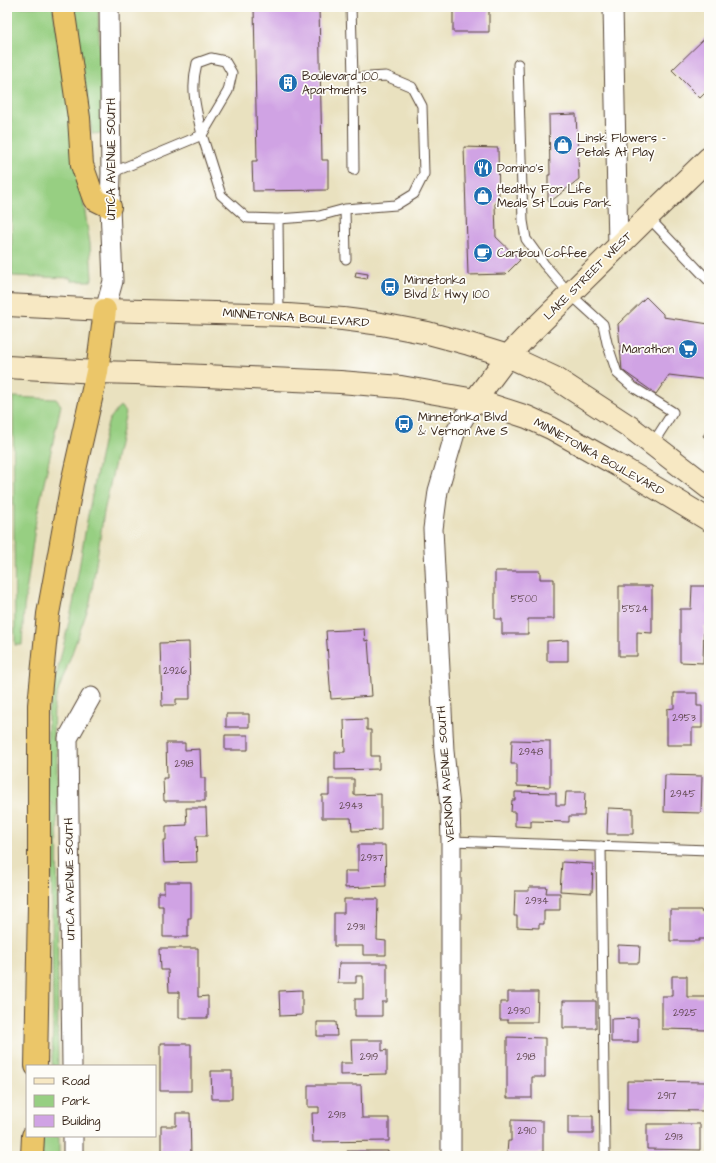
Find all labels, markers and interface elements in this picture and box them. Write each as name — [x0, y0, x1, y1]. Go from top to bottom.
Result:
place label: Boulevard 100 Apartments — [302, 68, 379, 99]
building icon: Boulevard 100 Apartments — [277, 72, 299, 94]
street label: UTICA AVENUE SOUTH — [103, 98, 120, 220]
place label: Linsk Flowers - Petals At Play — [577, 130, 666, 162]
shop icon: Linsk Flowers - Petals At Play — [552, 134, 574, 156]
restaurant icon: Domino's — [472, 157, 494, 179]
place label: Domino's — [497, 160, 543, 177]
place label: Healthy For Life Meals St Louis Park — [497, 181, 612, 212]
shop icon: Healthy For Life Meals St Louis Park — [472, 185, 494, 207]
street label: LAKE STREET WEST — [540, 228, 636, 324]
cafe icon: Caribou Coffee — [472, 242, 494, 264]
place label: Caribou Coffee — [497, 245, 587, 262]
place label: Minnetonka Blvd & Hwy 100 — [404, 272, 490, 304]
bus stop icon: Minnetonka Blvd & Hwy 100 — [379, 276, 401, 298]
street label: MINNETONKA BOULEVARD — [222, 304, 370, 332]
supermarket icon: Marathon — [677, 338, 699, 360]
place label: Marathon — [622, 341, 674, 358]
place label: Minnetonka Blvd & Vernon Ave S — [418, 409, 508, 440]
bus stop icon: Minnetonka Blvd & Vernon Ave S — [393, 413, 415, 435]
street label: MINNETONKA BOULEVARD — [531, 414, 668, 500]
house number: 5500 — [511, 592, 537, 606]
house number: 5524 — [622, 602, 649, 616]
house number: 2926 — [163, 664, 187, 678]
street label: VERNON AVENUE SOUTH — [433, 705, 459, 843]
house number: 2953 — [672, 711, 696, 725]
house number: 2948 — [519, 745, 544, 759]
house number: 2918 — [174, 757, 194, 771]
house number: 2945 — [670, 787, 696, 801]
house number: 2943 — [339, 799, 363, 813]
street label: UTICA AVENUE SOUTH — [60, 817, 80, 941]
house number: 2937 — [361, 851, 383, 865]
house number: 2934 — [525, 894, 549, 908]
house number: 2931 — [347, 920, 366, 934]
house number: 2930 — [508, 1004, 530, 1018]
house number: 2925 — [673, 1006, 697, 1020]
house number: 2919 — [360, 1050, 379, 1064]
house number: 2918 — [516, 1050, 536, 1064]
legend — [26, 1065, 156, 1137]
text: Road — [62, 1073, 90, 1090]
house number: 2917 — [658, 1089, 676, 1103]
text: Park — [62, 1093, 90, 1110]
house number: 2913 — [328, 1108, 346, 1122]
text: Building — [62, 1113, 100, 1131]
house number: 2910 — [517, 1124, 537, 1138]
house number: 2913 — [665, 1130, 683, 1144]

